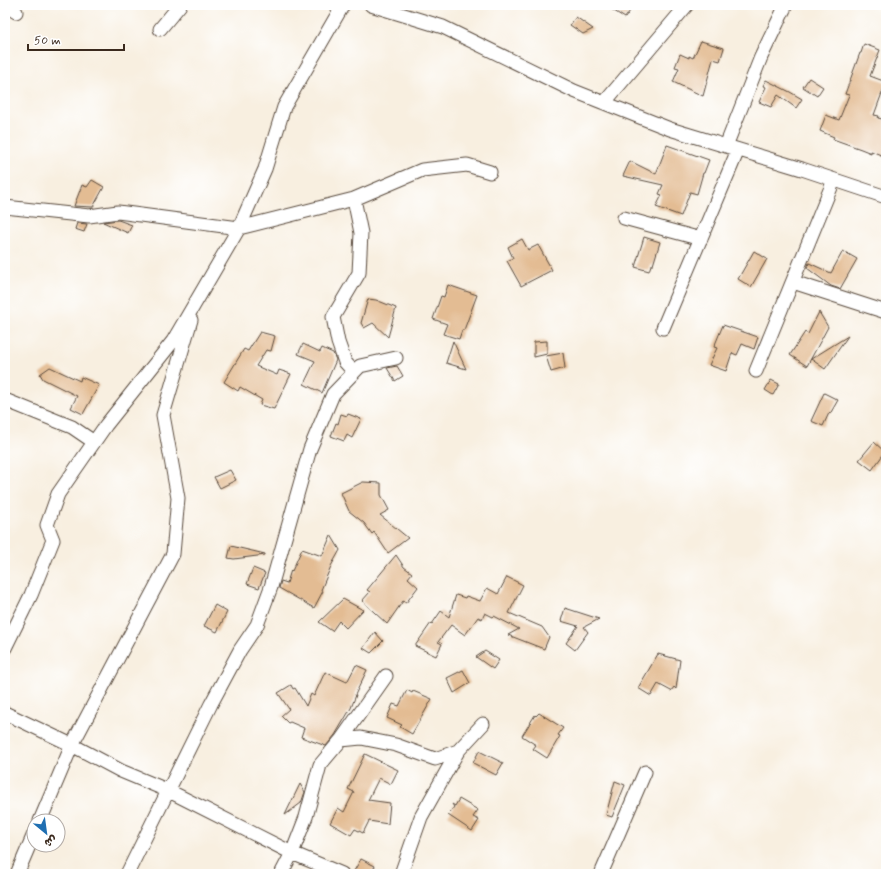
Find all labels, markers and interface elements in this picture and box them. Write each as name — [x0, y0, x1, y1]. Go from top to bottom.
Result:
scale bar — [28, 26, 124, 52]
text: 50 m — [34, 33, 61, 49]
north arrow — [26, 813, 66, 853]
text: ش — [42, 832, 59, 850]

